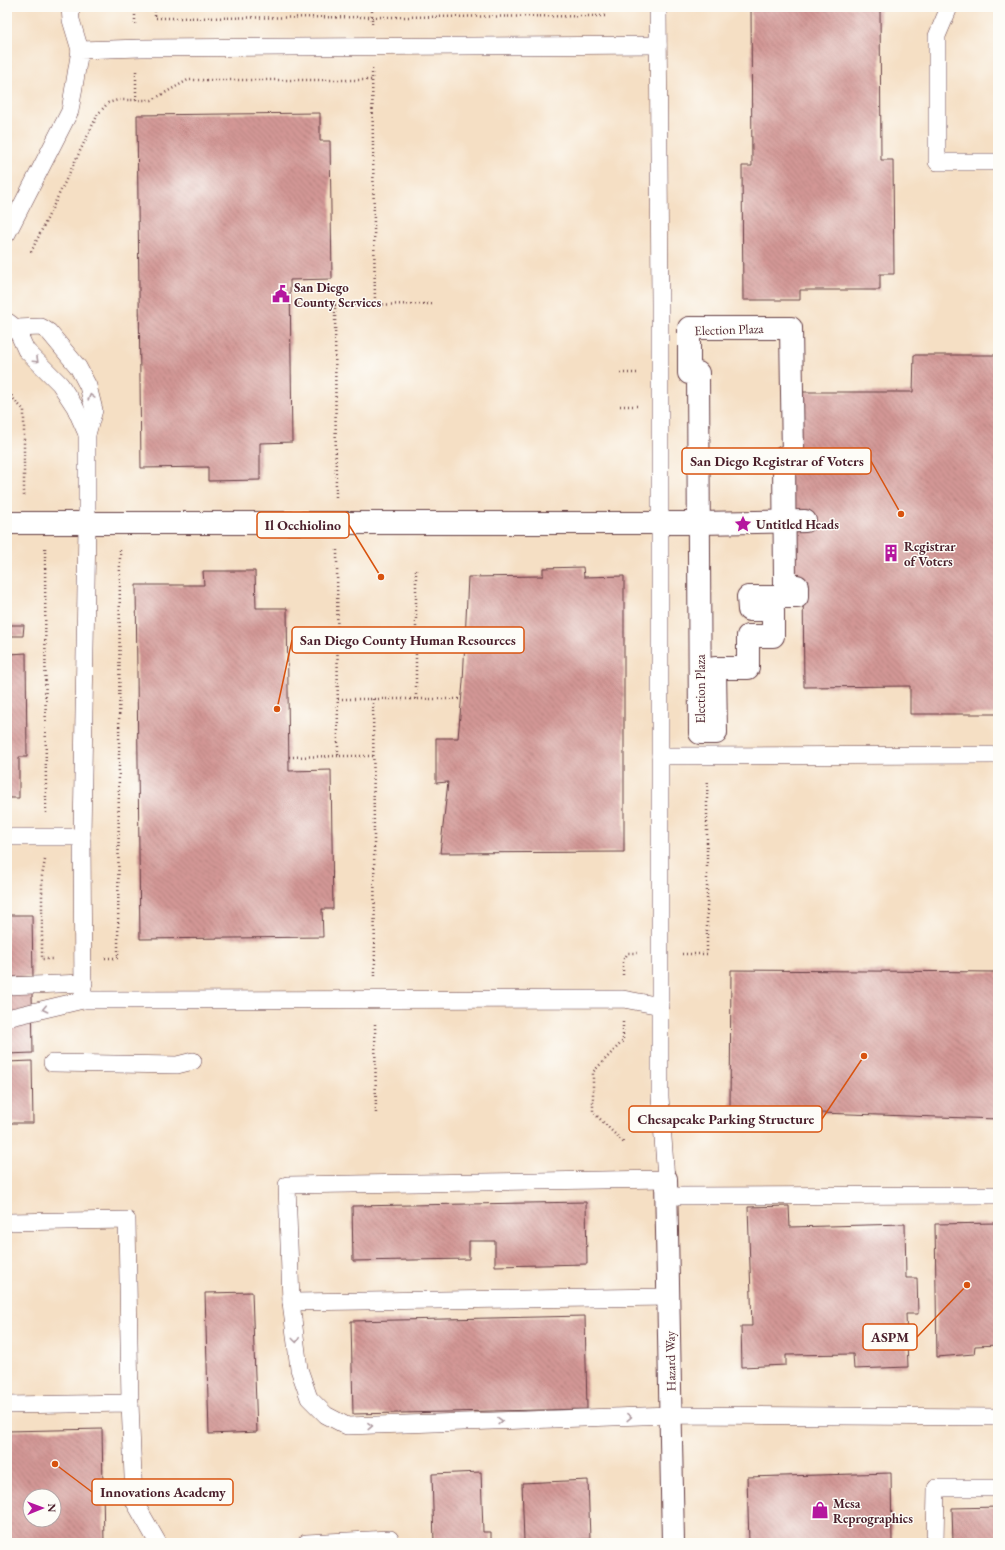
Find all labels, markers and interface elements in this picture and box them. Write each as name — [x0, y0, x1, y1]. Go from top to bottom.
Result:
place label: San Diego County Services — [294, 279, 381, 311]
public building icon: San Diego County Services — [271, 284, 291, 304]
street label: Election Plaza — [694, 320, 765, 339]
one-way arrow — [31, 355, 39, 363]
one-way arrow — [87, 394, 96, 401]
callout: San Diego Registrar of Voters — [682, 448, 871, 474]
text: San Diego Registrar of Voters — [690, 452, 864, 470]
callout: Il Occhiolino — [257, 512, 349, 538]
place icon: Untitled Heads — [733, 514, 753, 534]
text: Il Occhiolino — [265, 516, 341, 534]
place label: Untitled Heads — [756, 516, 839, 533]
place label: Registrar of Voters — [904, 538, 956, 570]
building icon: Registrar of Voters — [881, 543, 901, 563]
callout: San Diego County Human Resources — [292, 627, 524, 653]
text: San Diego County Human Resources — [300, 631, 516, 649]
street label: Election Plaza — [692, 654, 709, 724]
one-way arrow — [42, 1004, 49, 1012]
callout: Chesapeake Parking Structure — [629, 1106, 822, 1132]
text: Chesapeake Parking Structure — [638, 1110, 815, 1128]
callout: ASPM — [863, 1324, 917, 1350]
text: ASPM — [870, 1328, 909, 1346]
street label: Hazard Way — [661, 1330, 680, 1391]
one-way arrow — [291, 1337, 300, 1343]
one-way arrow — [626, 1412, 632, 1421]
one-way arrow — [497, 1417, 503, 1425]
one-way arrow — [367, 1421, 373, 1430]
callout: Innovations Academy — [92, 1479, 233, 1505]
text: Innovations Academy — [100, 1483, 226, 1501]
north arrow — [22, 1488, 62, 1528]
place label: Mesa Reprographics — [833, 1495, 913, 1527]
shop icon: Mesa Reprographics — [810, 1500, 830, 1520]
text: N — [45, 1503, 59, 1512]

